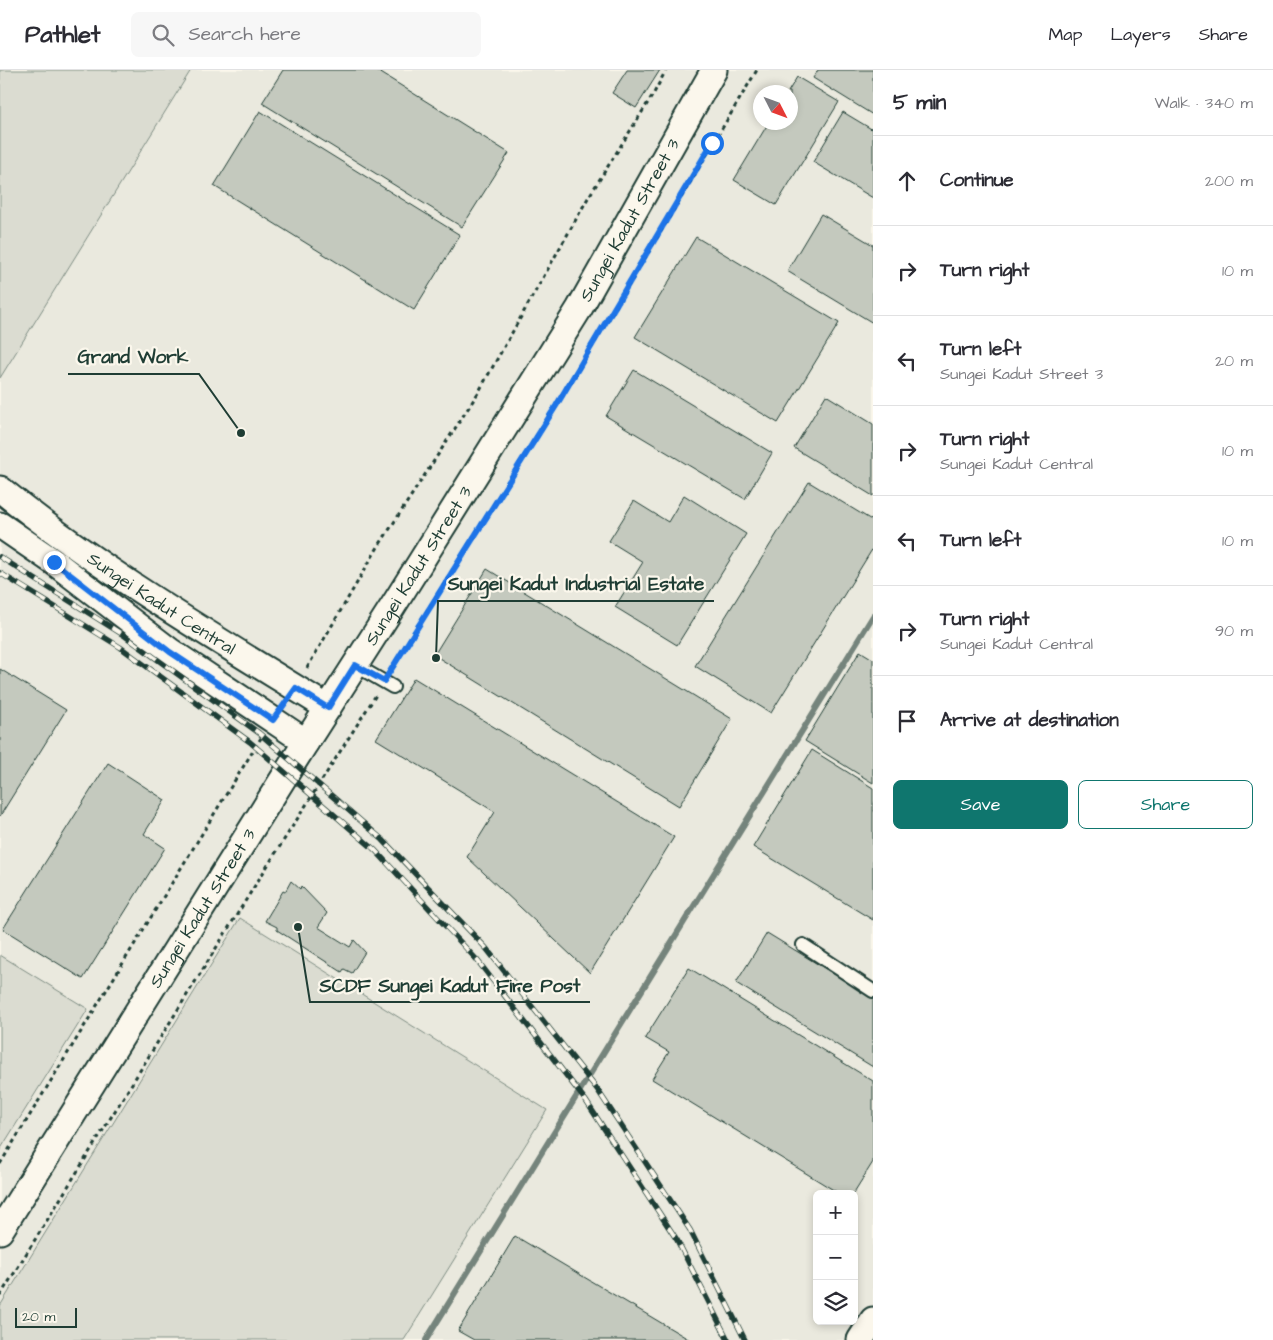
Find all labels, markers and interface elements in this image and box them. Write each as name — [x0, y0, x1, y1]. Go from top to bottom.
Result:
search box — [131, 12, 481, 57]
text: Pathlet — [25, 18, 101, 52]
icon: search — [149, 21, 177, 49]
text: Search here — [189, 21, 301, 48]
text: Map — [1048, 22, 1082, 47]
text: Layers — [1110, 22, 1171, 47]
text: Share — [1199, 22, 1248, 47]
north arrow — [753, 85, 798, 130]
text: 5 min — [893, 88, 946, 117]
text: Walk · 340 m — [1154, 92, 1253, 114]
route start — [701, 132, 724, 155]
street label: Sungei Kadut Street 3 — [573, 134, 685, 306]
icon: ahead — [893, 167, 921, 195]
text: Continue — [940, 167, 1014, 194]
text: 200 m — [1205, 170, 1253, 192]
icon: right — [893, 257, 921, 285]
text: Turn right — [940, 257, 1029, 284]
text: 10 m — [1222, 260, 1253, 282]
text: Turn left — [940, 336, 1021, 363]
callout: Grand Work — [68, 340, 199, 374]
text: Grand Work — [78, 344, 189, 371]
icon: left — [893, 347, 921, 375]
text: 20 m — [1215, 350, 1253, 372]
text: Sungei Kadut Street 3 — [940, 363, 1103, 385]
text: Turn right — [940, 426, 1029, 453]
icon: right — [893, 437, 921, 465]
text: 10 m — [1222, 440, 1253, 462]
text: Sungei Kadut Central — [940, 453, 1093, 475]
street label: Sungei Kadut Street 3 — [359, 481, 478, 650]
icon: left — [893, 527, 921, 555]
text: Turn left — [940, 527, 1021, 554]
text: 10 m — [1222, 530, 1253, 552]
street label: Sungei Kadut Central — [82, 546, 241, 661]
route end — [43, 551, 66, 574]
callout: Sungei Kadut Industrial Estate — [438, 567, 714, 601]
text: Sungei Kadut Industrial Estate — [447, 571, 705, 599]
text: Turn right — [940, 606, 1029, 633]
icon: right — [893, 617, 921, 645]
text: 90 m — [1215, 620, 1253, 642]
text: Sungei Kadut Central — [940, 633, 1093, 655]
icon: arrive — [893, 707, 921, 735]
text: Arrive at destination — [940, 707, 1119, 734]
button: Save — [893, 780, 1068, 829]
button: Share — [1078, 780, 1253, 829]
street label: Sungei Kadut Street 3 — [143, 824, 261, 992]
callout: SCDF Sungei Kadut Fire Post — [310, 968, 590, 1002]
text: SCDF Sungei Kadut Fire Post — [319, 973, 581, 1001]
map controls — [813, 1190, 858, 1325]
button: + — [813, 1190, 858, 1235]
button: − — [813, 1235, 858, 1280]
button: layers — [813, 1280, 858, 1325]
scale bar — [15, 1305, 78, 1328]
text: 20 m — [22, 1307, 55, 1327]

